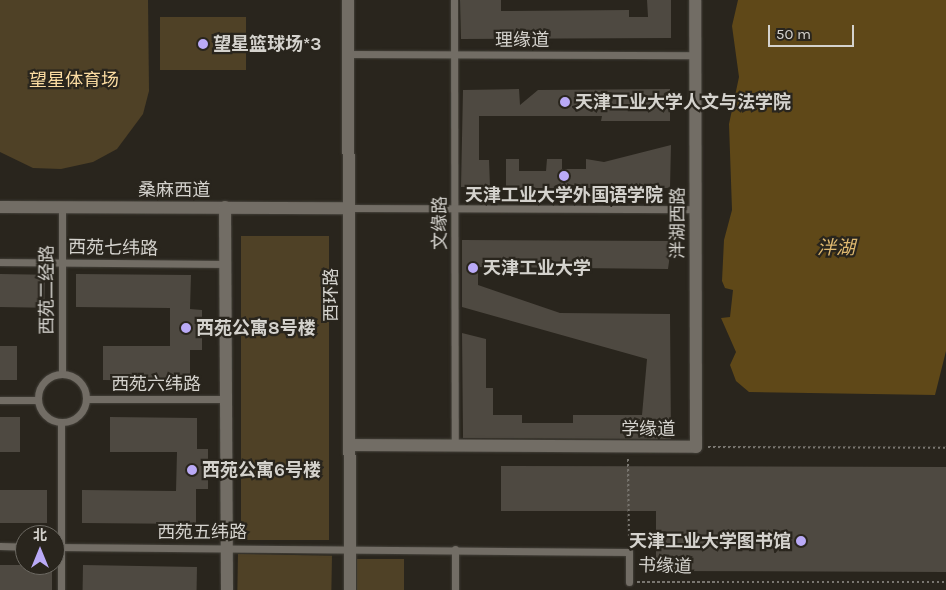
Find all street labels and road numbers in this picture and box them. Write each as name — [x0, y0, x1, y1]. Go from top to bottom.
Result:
street label: 理缘道 — [495, 29, 549, 51]
street label: 桑麻西道 — [138, 179, 210, 201]
street label: 泮湖西路 — [667, 187, 689, 259]
street label: 文缘路 — [429, 196, 451, 250]
street label: 西苑七纬路 — [68, 236, 158, 260]
street label: 西苑二经路 — [36, 245, 58, 335]
street label: 西环路 — [320, 268, 342, 322]
street label: 西苑六纬路 — [111, 373, 201, 395]
street label: 学缘道 — [621, 418, 675, 440]
street label: 西苑五纬路 — [157, 521, 247, 543]
street label: 书缘道 — [638, 554, 692, 578]

